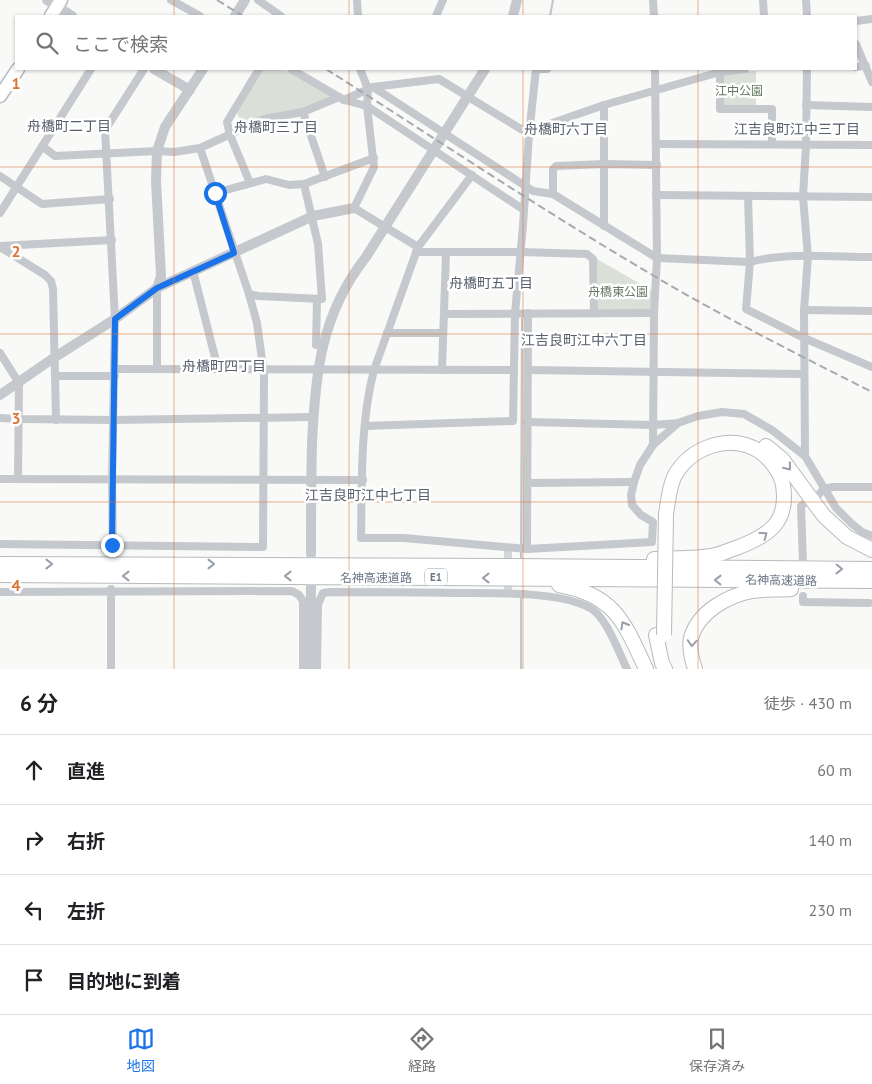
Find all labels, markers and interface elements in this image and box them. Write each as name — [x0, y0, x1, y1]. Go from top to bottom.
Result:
search box — [15, 15, 857, 70]
icon: search — [33, 29, 61, 57]
text: ここで検索 — [73, 32, 168, 56]
text: 1 — [11, 73, 21, 93]
park label: 江中公園 — [715, 83, 763, 98]
district label: 舟橋町二丁目 — [27, 117, 111, 135]
district label: 舟橋町三丁目 — [234, 118, 318, 136]
district label: 舟橋町六丁目 — [524, 120, 608, 138]
district label: 江吉良町江中三丁目 — [734, 120, 860, 138]
route start — [204, 182, 227, 205]
text: 2 — [11, 241, 21, 261]
district label: 舟橋町五丁目 — [449, 274, 533, 292]
park label: 舟橋東公園 — [588, 284, 648, 299]
district label: 江吉良町江中六丁目 — [521, 331, 647, 349]
district label: 舟橋町四丁目 — [182, 357, 266, 375]
text: 3 — [11, 408, 21, 428]
one-way arrow — [783, 461, 792, 470]
district label: 江吉良町江中七丁目 — [305, 486, 431, 504]
one-way arrow — [758, 532, 767, 540]
route end — [101, 534, 124, 557]
one-way arrow — [45, 559, 53, 569]
one-way arrow — [208, 559, 215, 569]
one-way arrow — [836, 564, 844, 574]
road number: E1 — [425, 568, 447, 586]
street label: 名神高速道路 — [340, 570, 412, 585]
one-way arrow — [122, 571, 130, 581]
one-way arrow — [284, 571, 292, 581]
street label: 名神高速道路 — [745, 572, 817, 588]
one-way arrow — [482, 573, 490, 583]
text: 4 — [11, 575, 21, 595]
one-way arrow — [714, 575, 722, 585]
one-way arrow — [621, 622, 631, 631]
one-way arrow — [687, 640, 698, 648]
text: 6 分 — [20, 690, 58, 717]
text: 徒歩 · 430 m — [764, 693, 852, 713]
icon: ahead — [20, 756, 48, 784]
text: 直進 — [67, 759, 105, 783]
text: 60 m — [817, 760, 852, 780]
icon: right — [20, 826, 48, 854]
text: 右折 — [67, 829, 105, 853]
text: 140 m — [809, 830, 852, 850]
icon: left — [20, 896, 48, 924]
text: 左折 — [67, 899, 105, 923]
text: 230 m — [809, 900, 852, 920]
icon: arrive — [20, 966, 48, 994]
text: 目的地に到着 — [67, 969, 181, 993]
tab: 地図 — [127, 1025, 155, 1075]
tab: 経路 — [408, 1025, 436, 1075]
tab: 保存済み — [689, 1025, 745, 1075]

